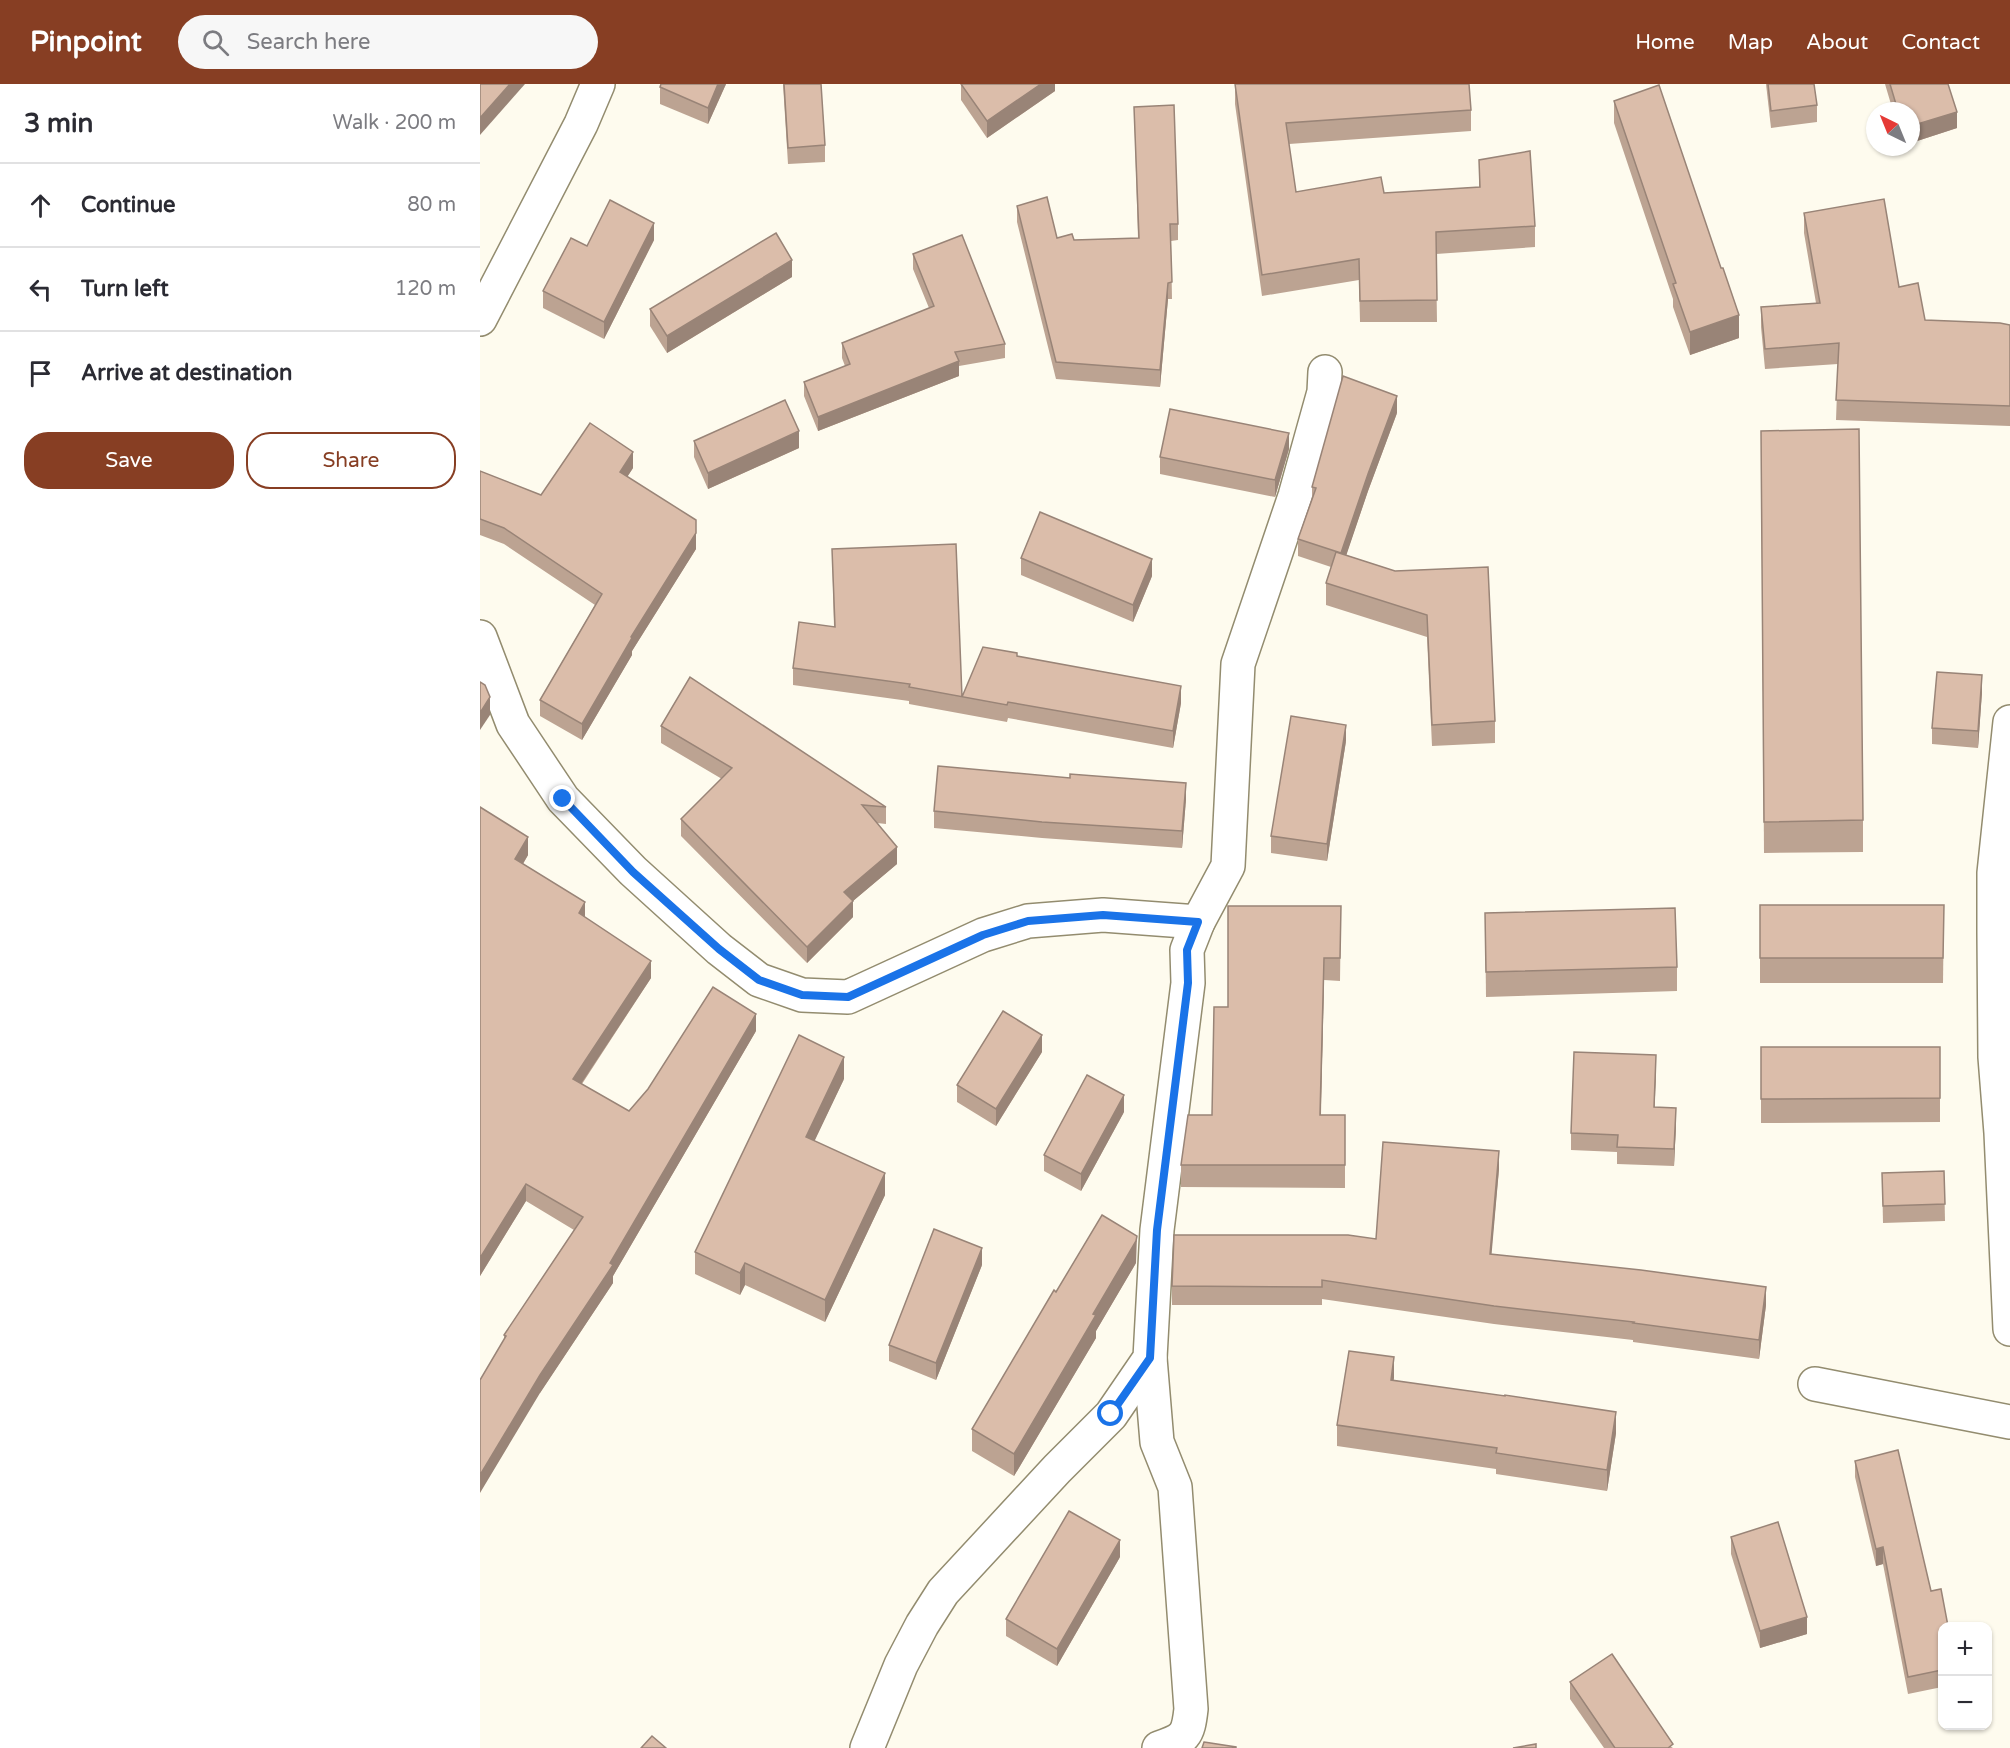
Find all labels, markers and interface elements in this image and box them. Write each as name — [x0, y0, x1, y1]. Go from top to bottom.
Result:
search box — [178, 15, 598, 69]
text: Pinpoint — [30, 25, 142, 59]
icon: search — [199, 26, 232, 59]
text: Search here — [247, 29, 370, 55]
text: Home — [1635, 30, 1695, 55]
text: Map — [1728, 30, 1773, 55]
text: About — [1806, 30, 1868, 55]
text: Contact — [1901, 30, 1980, 55]
north arrow — [1866, 102, 1920, 156]
text: 3 min — [24, 108, 93, 139]
text: Walk · 200 m — [333, 111, 456, 135]
icon: ahead — [24, 189, 57, 222]
text: Continue — [81, 192, 176, 218]
text: 80 m — [407, 193, 456, 217]
icon: left — [24, 273, 57, 306]
text: Turn left — [81, 276, 169, 302]
text: 120 m — [395, 277, 456, 301]
icon: arrive — [24, 357, 57, 390]
text: Arrive at destination — [81, 360, 292, 386]
button: Save — [24, 432, 234, 489]
button: Share — [246, 432, 456, 489]
route end — [549, 785, 575, 811]
route start — [1097, 1400, 1123, 1426]
map controls — [1938, 1622, 1992, 1730]
button: + — [1938, 1622, 1992, 1676]
button: − — [1938, 1676, 1992, 1730]

